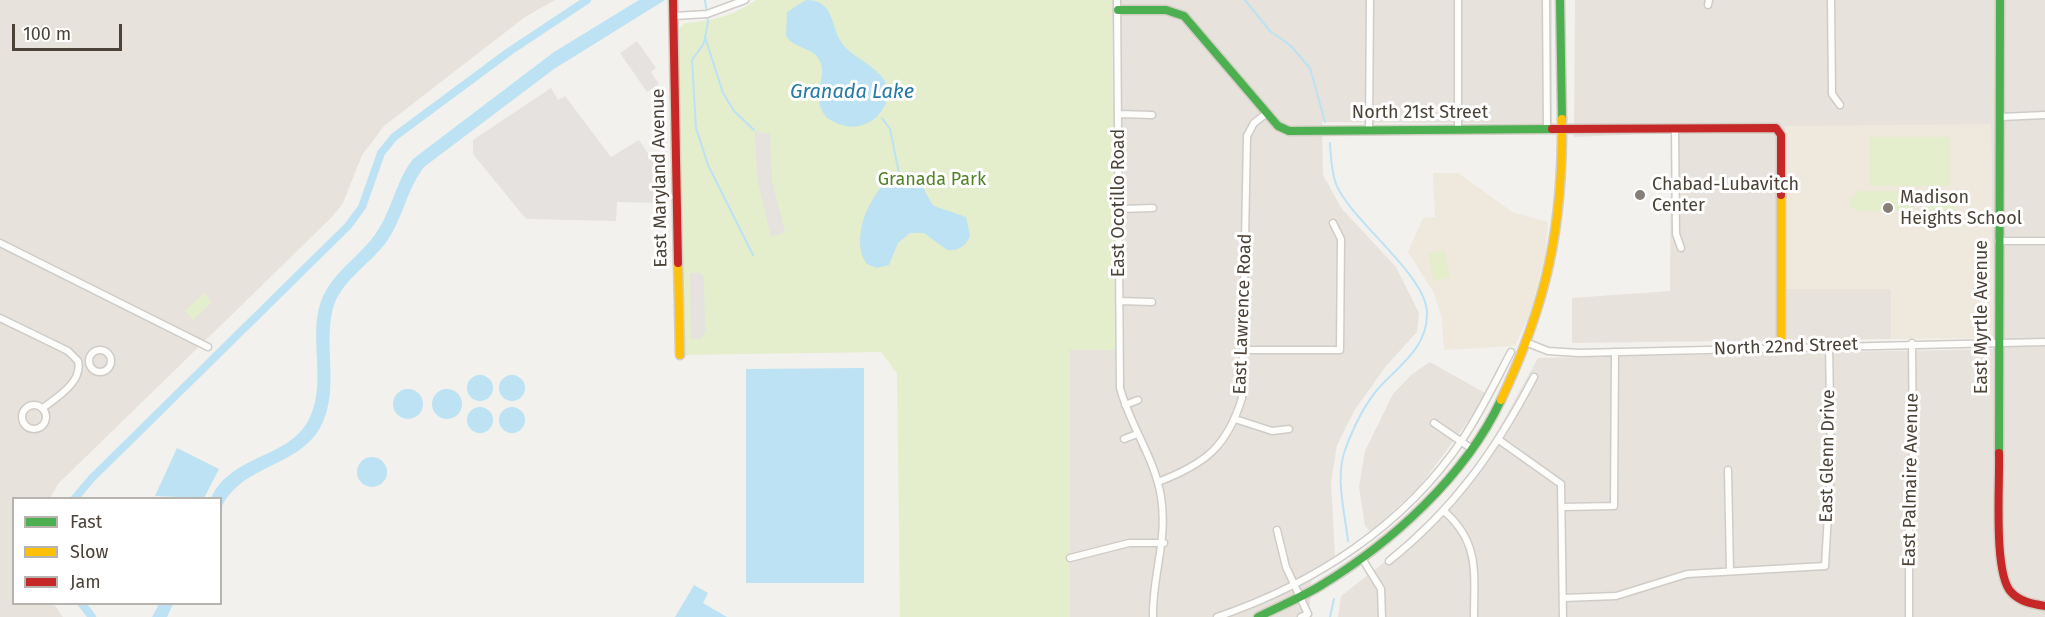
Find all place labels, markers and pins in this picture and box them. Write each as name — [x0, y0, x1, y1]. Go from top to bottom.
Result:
place label: Chabad-Lubavitch Center — [1652, 174, 1799, 216]
place label: Madison Heights School — [1900, 187, 2022, 230]
marker: Chabad-Lubavitch Center — [1633, 188, 1647, 202]
marker: Madison Heights School — [1881, 201, 1895, 215]

